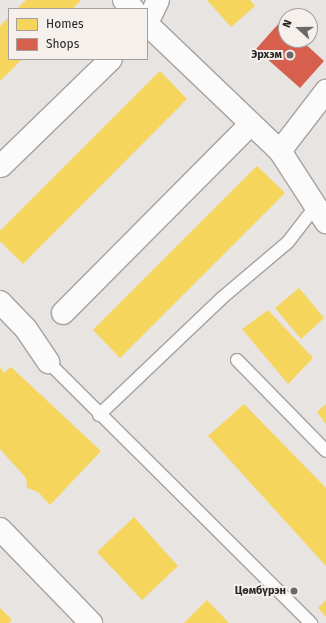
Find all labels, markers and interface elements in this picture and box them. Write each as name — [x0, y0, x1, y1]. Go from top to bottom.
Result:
legend — [8, 8, 148, 60]
north arrow — [278, 8, 318, 48]
text: Homes — [46, 17, 84, 31]
text: N — [280, 18, 295, 30]
text: Shops — [46, 37, 79, 51]
place label: Эрхэм — [251, 48, 282, 62]
marker: Эрхэм — [285, 50, 295, 60]
place label: Цөмбүрэн — [235, 584, 286, 598]
marker: Цөмбүрэн — [289, 586, 299, 596]

